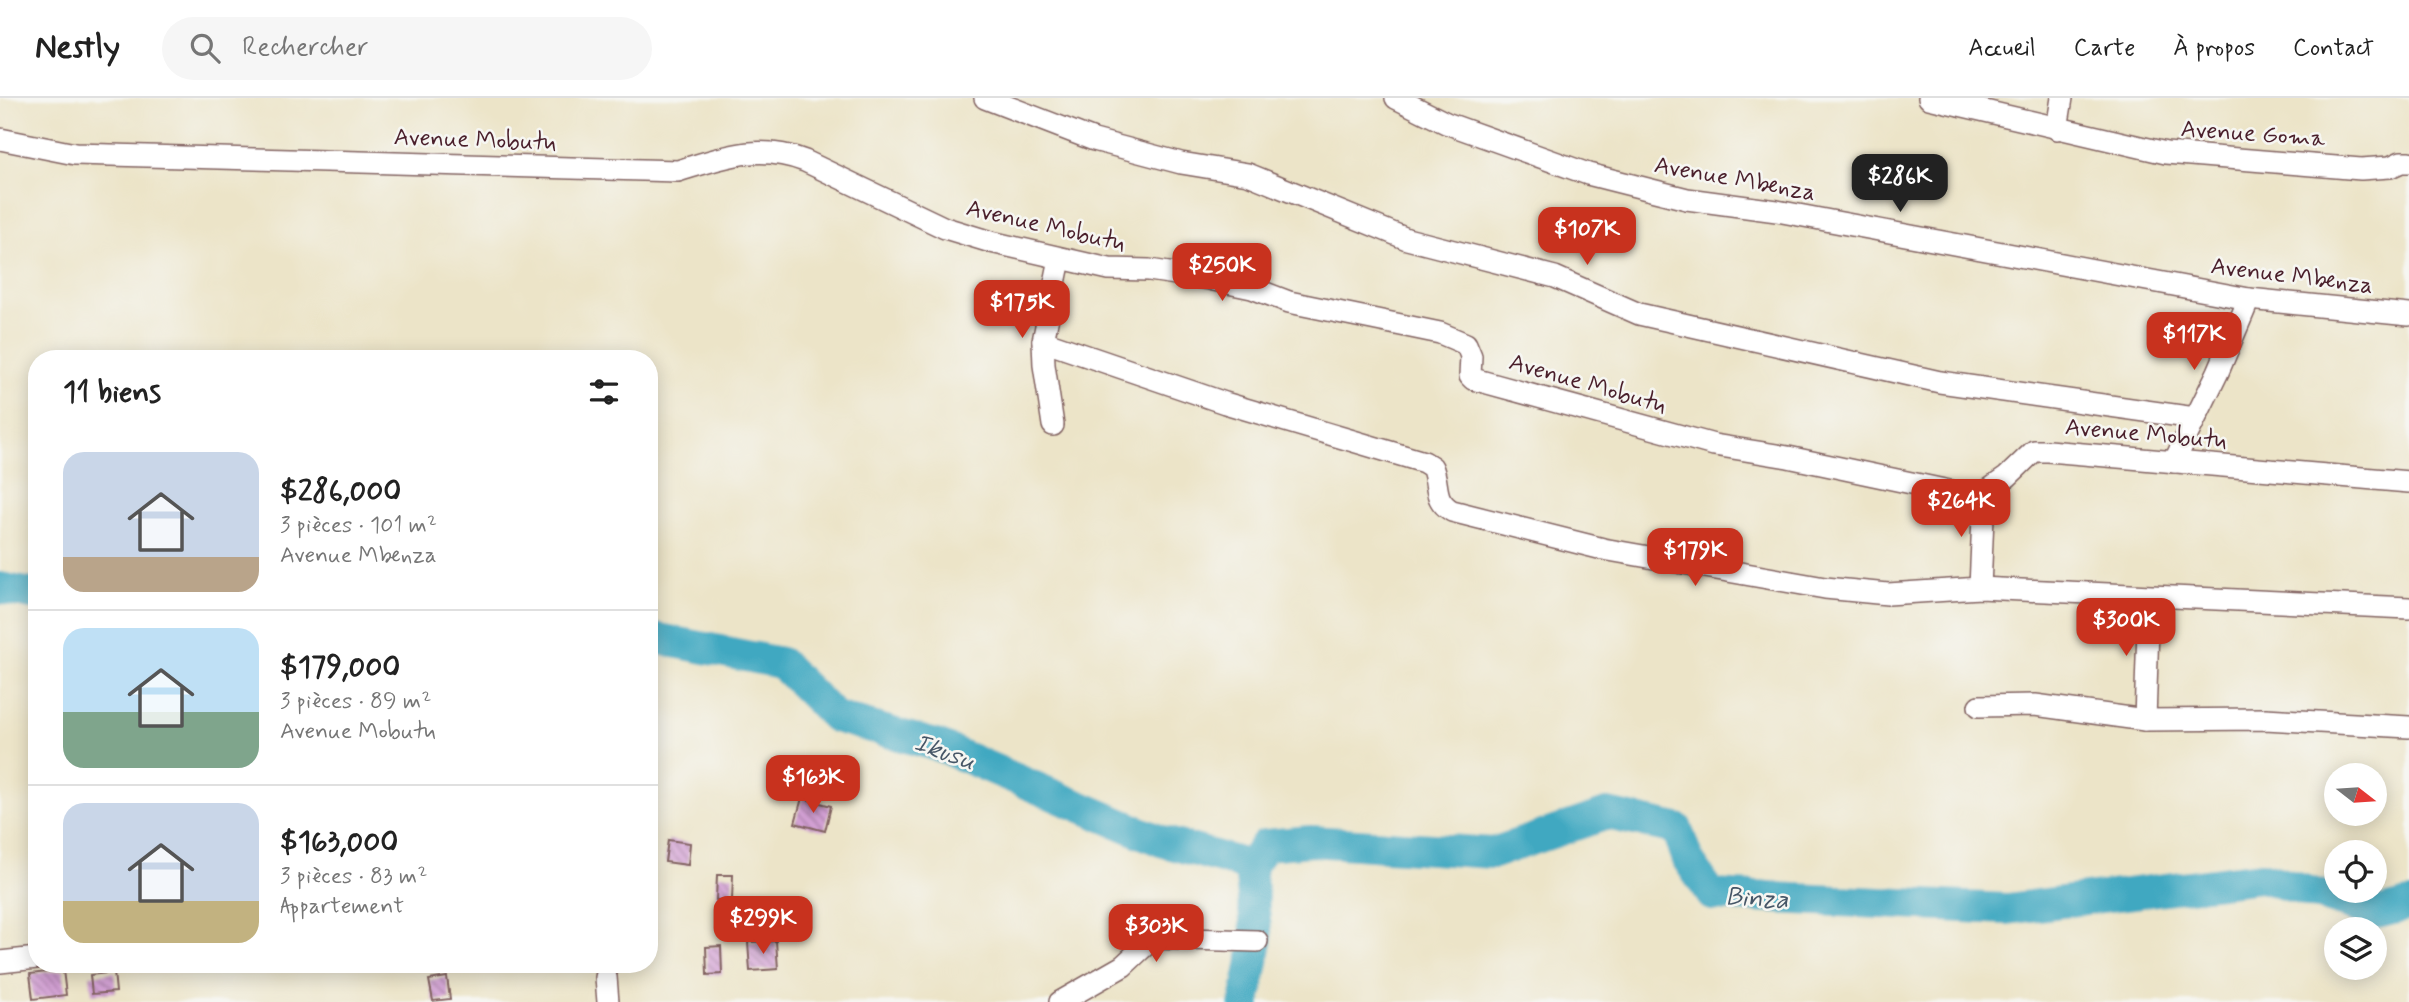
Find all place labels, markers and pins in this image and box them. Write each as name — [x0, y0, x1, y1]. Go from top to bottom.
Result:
pin: $286K — [1851, 155, 1949, 214]
pin: $107K — [1538, 208, 1636, 267]
pin: $250K — [1173, 244, 1271, 303]
pin: $175K — [973, 280, 1071, 340]
pin: $117K — [2145, 313, 2243, 372]
pin: $264K — [1912, 480, 2010, 539]
pin: $179K — [1646, 528, 1744, 588]
pin: $300K — [2077, 598, 2175, 658]
pin: $163K — [764, 756, 862, 815]
pin: $299K — [714, 896, 812, 956]
pin: $303K — [1107, 904, 1205, 964]

